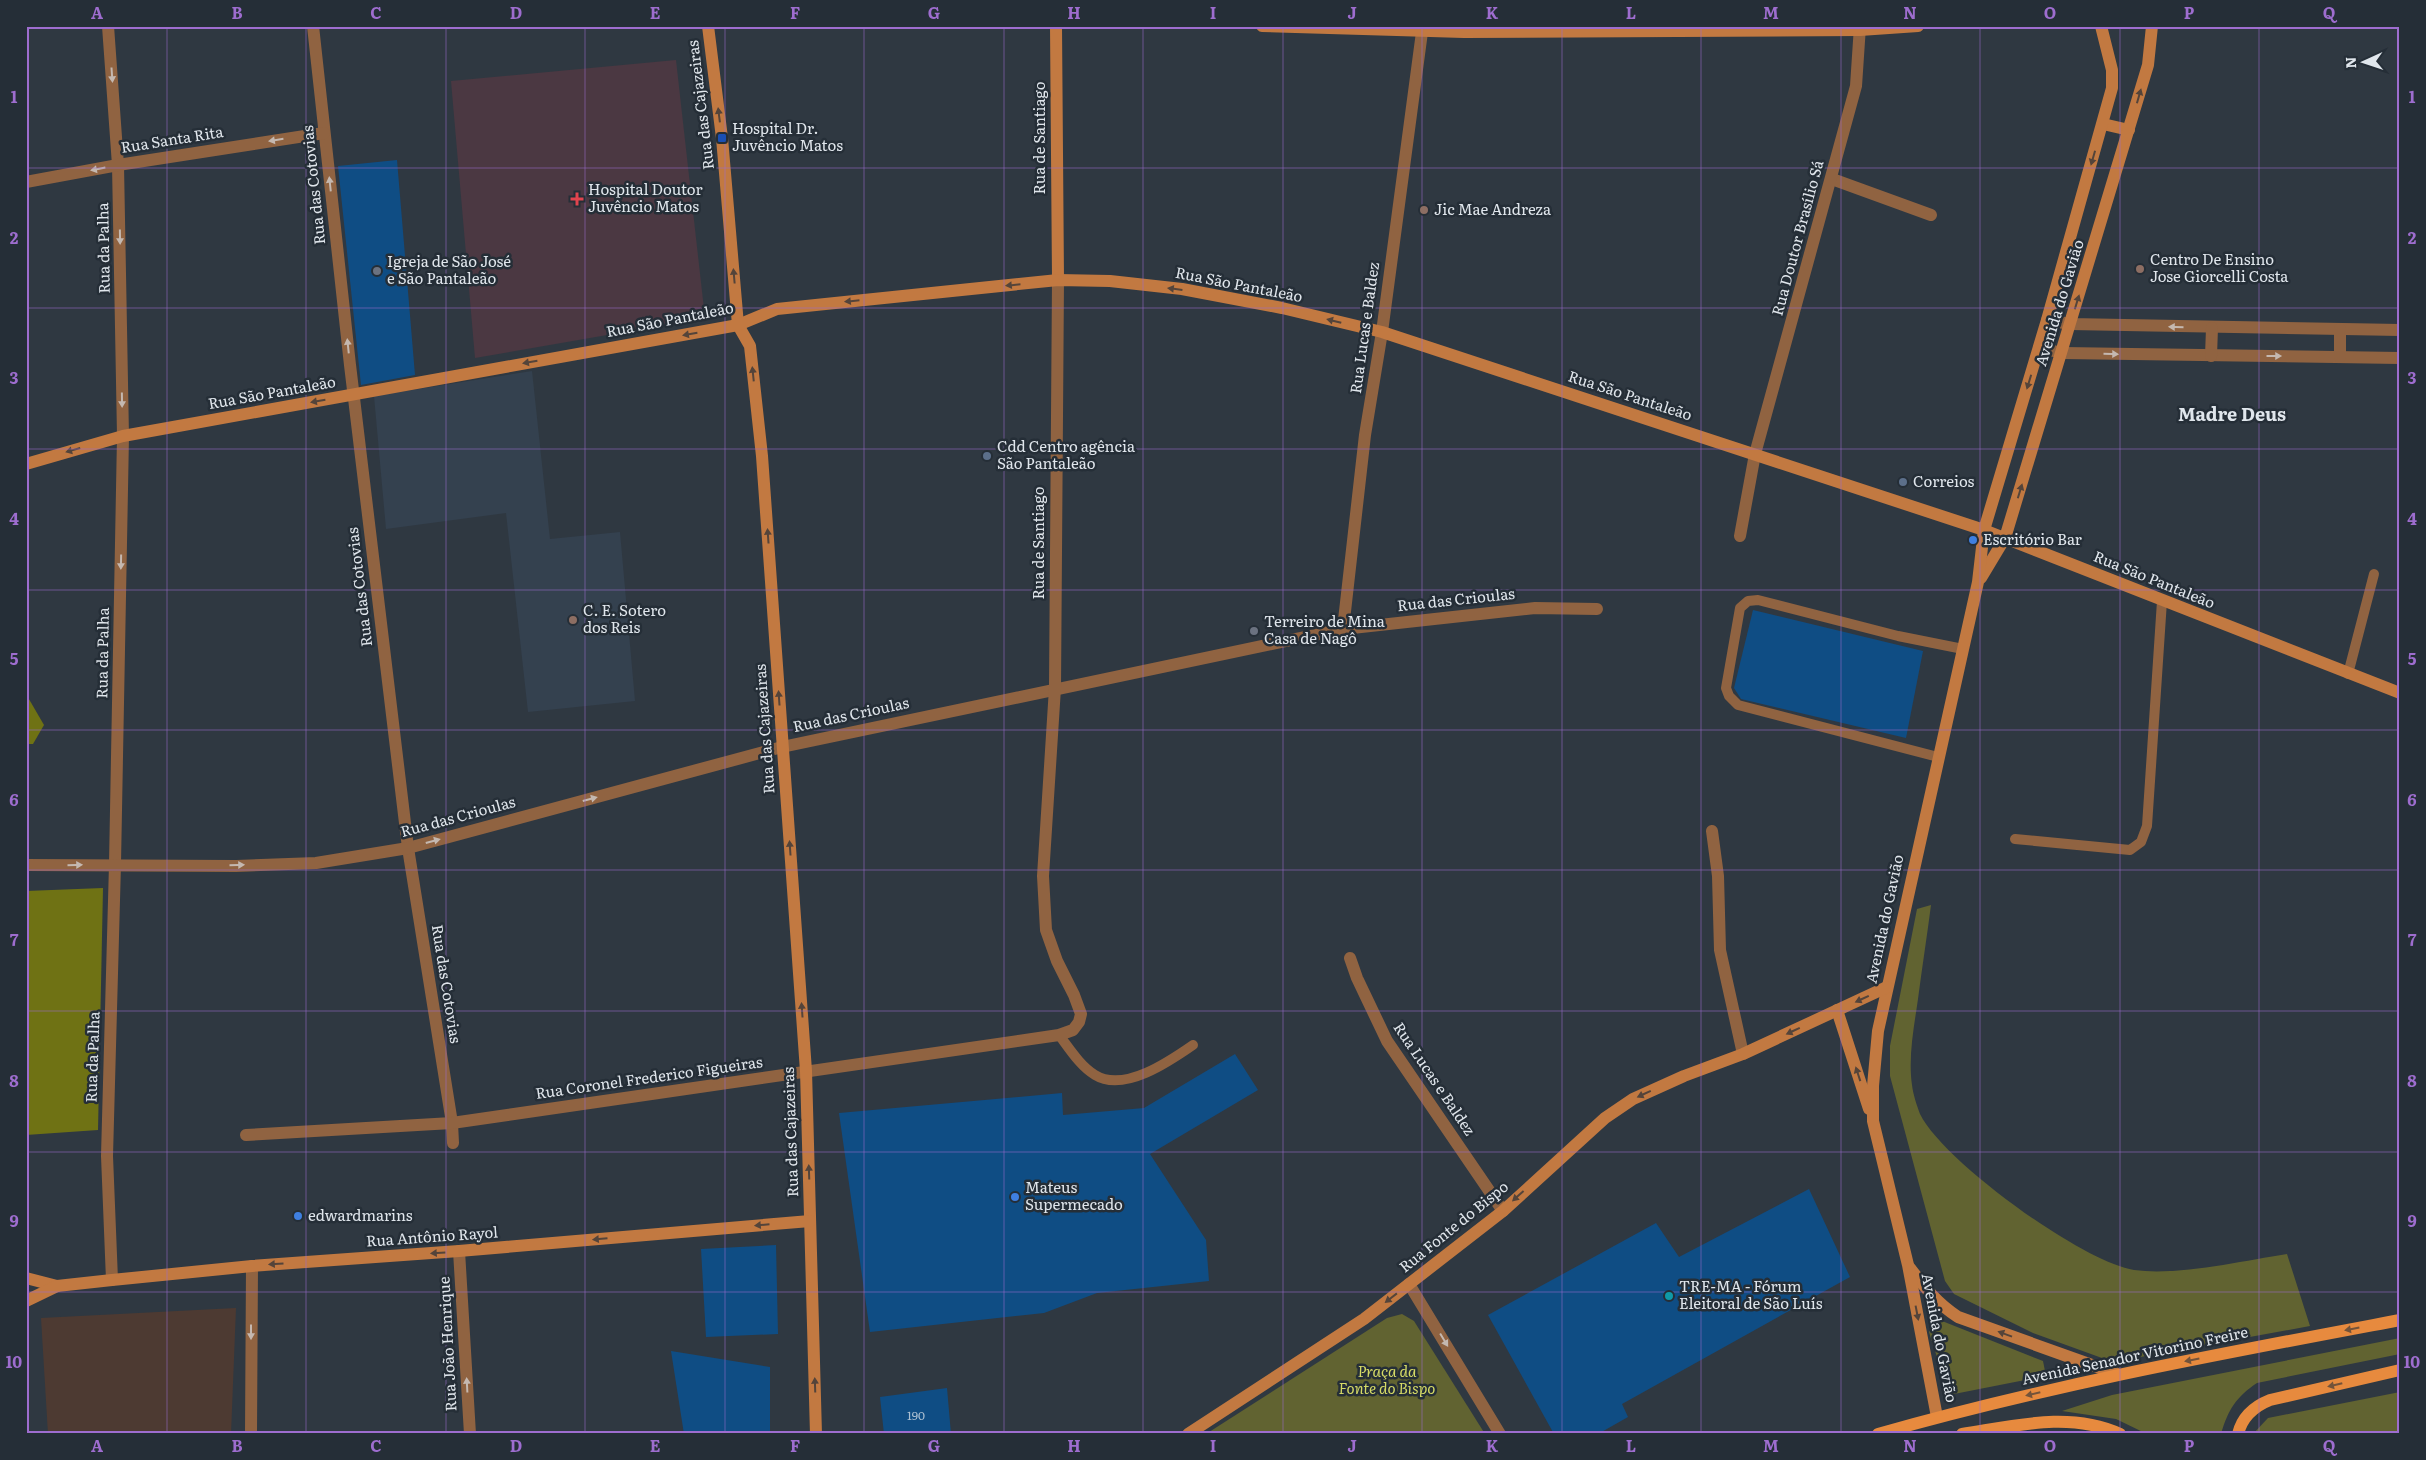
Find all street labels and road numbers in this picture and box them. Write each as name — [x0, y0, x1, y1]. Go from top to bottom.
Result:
street label: Rua das Cajazeiras — [680, 39, 719, 171]
street label: Rua de Santiago — [1027, 81, 1050, 194]
street label: Rua Santa Rita — [119, 119, 226, 158]
street label: Rua das Cotovias — [295, 124, 330, 246]
street label: Rua Doutor Brasílio Sá — [1765, 156, 1829, 318]
street label: Rua da Palha — [90, 201, 115, 294]
street label: Avenida do Gavião — [2028, 236, 2089, 369]
street label: Rua São Pantaleão — [1174, 260, 1305, 307]
street label: Rua Lucas e Baldez — [1343, 261, 1384, 395]
street label: Rua São Pantaleão — [604, 295, 736, 342]
street label: Rua São Pantaleão — [1565, 364, 1696, 426]
street label: Rua São Pantaleão — [206, 369, 338, 414]
street label: Rua de Santiago — [1026, 486, 1049, 599]
street label: Rua das Cotovias — [340, 526, 377, 648]
street label: Rua São Pantaleão — [2090, 544, 2219, 614]
street label: Rua das Crioulas — [1396, 581, 1516, 616]
street label: Rua da Palha — [89, 606, 114, 699]
street label: Rua das Cajazeiras — [747, 663, 780, 795]
street label: Rua das Crioulas — [790, 690, 911, 737]
street label: Rua das Crioulas — [398, 789, 518, 842]
street label: Avenida do Gavião — [1859, 852, 1908, 985]
street label: Rua das Cotovias — [427, 923, 468, 1045]
street label: Rua da Palha — [78, 1010, 105, 1103]
street label: Rua Lucas e Baldez — [1389, 1017, 1482, 1139]
street label: Rua Coronel Frederico Figueiras — [534, 1049, 764, 1104]
street label: Rua das Cajazeiras — [776, 1066, 803, 1198]
street label: Rua Fonte do Bispo — [1393, 1174, 1513, 1277]
street label: Rua Antônio Rayol — [365, 1219, 499, 1252]
street label: Avenida do Gavião — [1917, 1271, 1964, 1405]
street label: Rua João Henrique — [431, 1276, 462, 1412]
street label: Avenida Senador Vitorino Freire — [2020, 1319, 2250, 1390]

